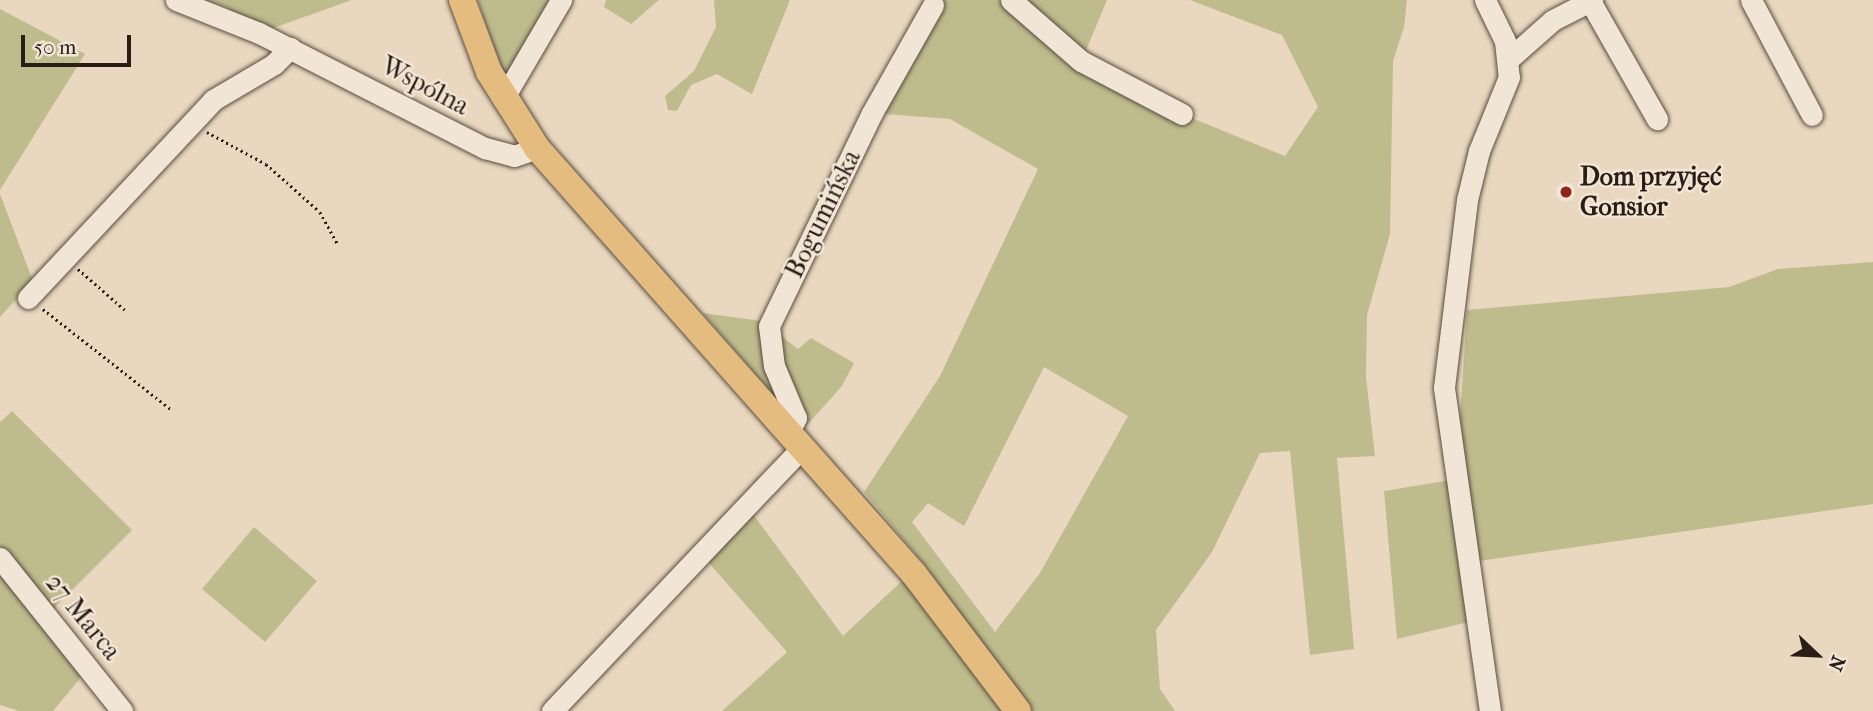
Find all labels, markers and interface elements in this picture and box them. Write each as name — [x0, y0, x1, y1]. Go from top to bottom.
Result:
scale bar — [24, 21, 135, 65]
text: 50 m — [34, 35, 77, 59]
street label: Wspólna — [376, 50, 474, 122]
street label: Bogumińska — [779, 145, 867, 283]
place label: Dom przyjęć Gonsior — [1580, 161, 1721, 222]
marker: Dom przyjęć Gonsior — [1558, 184, 1574, 200]
street label: 27 Marca — [39, 568, 127, 666]
north arrow — [1782, 620, 1852, 690]
text: N — [1823, 652, 1849, 674]

